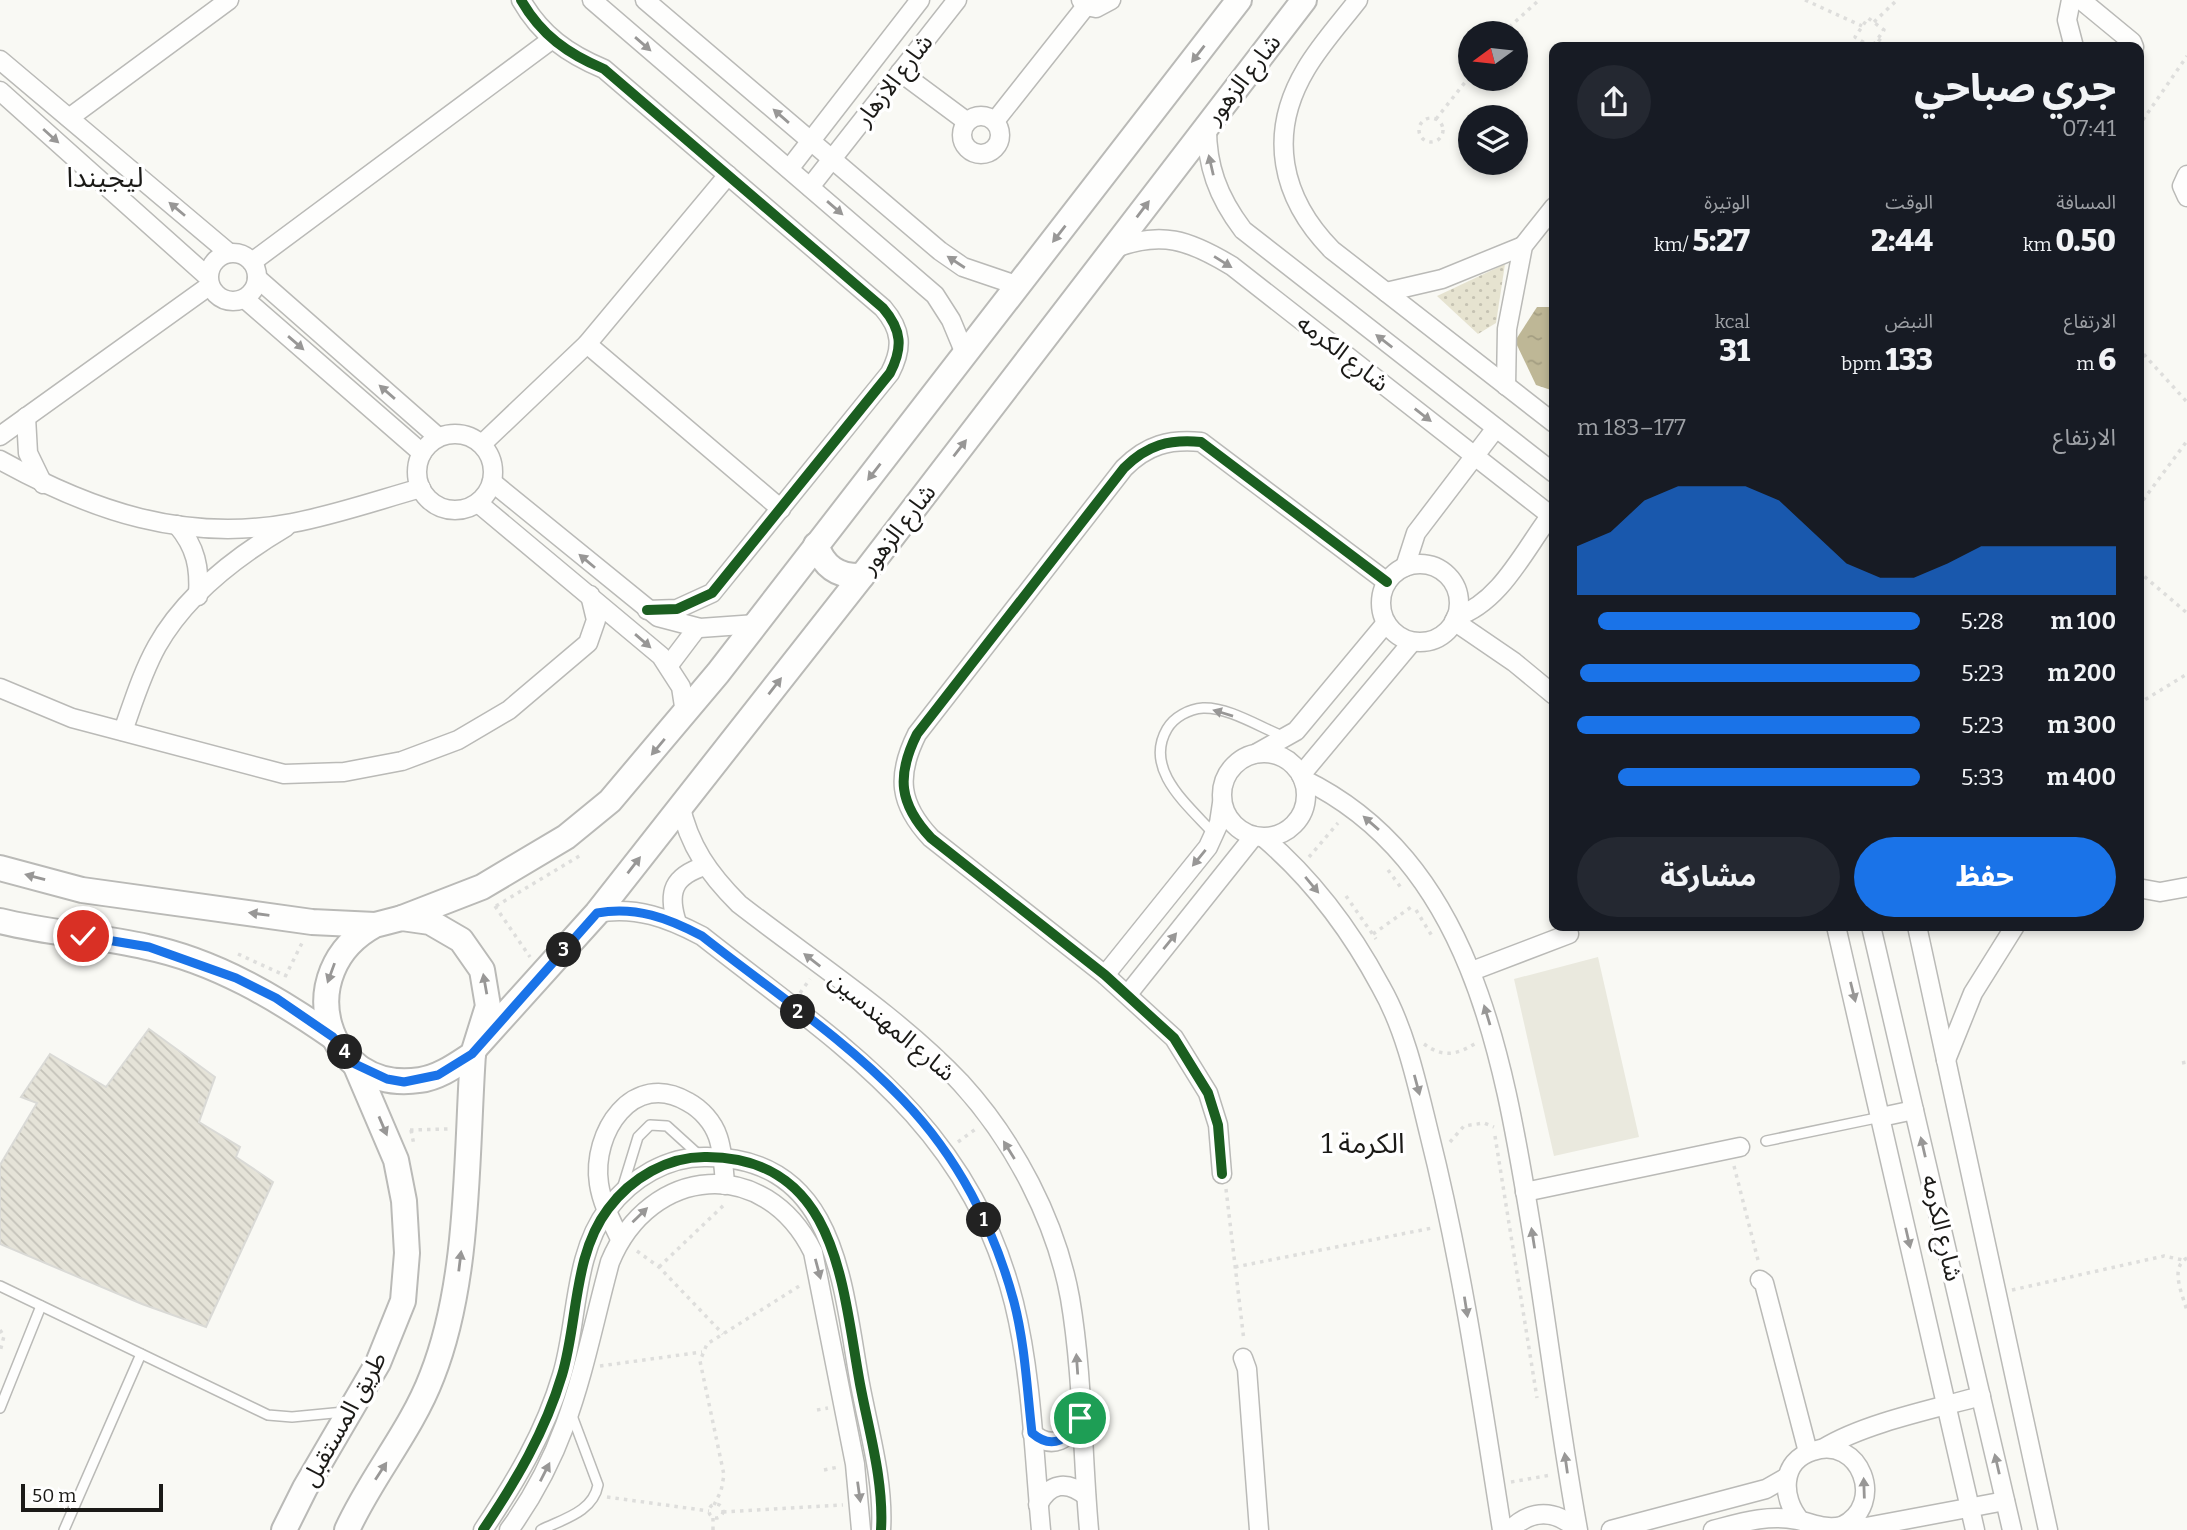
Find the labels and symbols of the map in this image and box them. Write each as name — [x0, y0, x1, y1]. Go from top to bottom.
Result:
north arrow — [1458, 21, 1528, 91]
street label: شارع الازهار — [849, 29, 941, 134]
street label: شارع الزهور — [1199, 29, 1289, 132]
one-way arrow — [635, 36, 652, 51]
one-way arrow — [1191, 45, 1205, 63]
one-way arrow — [773, 109, 790, 124]
one-way arrow — [42, 128, 60, 144]
one-way arrow — [1205, 154, 1216, 176]
district label: ليجيندا — [66, 161, 144, 194]
one-way arrow — [825, 201, 843, 216]
one-way arrow — [1135, 201, 1150, 219]
one-way arrow — [168, 202, 185, 217]
one-way arrow — [1051, 225, 1066, 243]
one-way arrow — [947, 255, 965, 269]
one-way arrow — [1214, 255, 1233, 268]
street label: شارع الكرمه — [1290, 309, 1394, 400]
one-way arrow — [1375, 334, 1393, 348]
one-way arrow — [287, 335, 304, 351]
one-way arrow — [378, 384, 396, 400]
one-way arrow — [1413, 408, 1431, 423]
one-way arrow — [952, 440, 967, 458]
one-way arrow — [867, 463, 882, 480]
street label: شارع الزهور — [854, 479, 944, 582]
one-way arrow — [578, 553, 596, 568]
one-way arrow — [634, 633, 652, 649]
one-way arrow — [767, 677, 782, 695]
one-way arrow — [1212, 707, 1233, 718]
one-way arrow — [650, 738, 666, 756]
one-way arrow — [1362, 815, 1380, 831]
one-way arrow — [1192, 850, 1207, 867]
one-way arrow — [627, 856, 642, 874]
one-way arrow — [24, 872, 45, 882]
one-way arrow — [1304, 877, 1319, 894]
pin — [53, 906, 113, 966]
one-way arrow — [248, 909, 270, 920]
pin: 3 — [546, 932, 582, 968]
one-way arrow — [1163, 932, 1178, 950]
one-way arrow — [803, 952, 821, 967]
one-way arrow — [325, 963, 336, 984]
street label: شارع المهندسين — [821, 965, 961, 1089]
one-way arrow — [479, 973, 490, 995]
one-way arrow — [1848, 981, 1859, 1003]
pin: 2 — [780, 995, 816, 1030]
one-way arrow — [1481, 1004, 1491, 1025]
pin: 4 — [328, 1034, 362, 1070]
one-way arrow — [1412, 1075, 1422, 1096]
one-way arrow — [378, 1116, 389, 1137]
district label: الكرمة 1 — [1321, 1127, 1405, 1160]
one-way arrow — [1917, 1136, 1928, 1158]
one-way arrow — [1003, 1140, 1016, 1159]
street label: شارع الكرمه — [1913, 1172, 1968, 1285]
pin: 1 — [967, 1202, 1002, 1238]
one-way arrow — [631, 1207, 648, 1224]
one-way arrow — [1527, 1227, 1538, 1249]
one-way arrow — [1903, 1227, 1914, 1249]
one-way arrow — [454, 1249, 465, 1271]
one-way arrow — [813, 1259, 823, 1280]
one-way arrow — [1461, 1296, 1472, 1318]
street label: طريق المستقبل — [296, 1347, 393, 1492]
one-way arrow — [1071, 1353, 1082, 1375]
pin — [1050, 1388, 1110, 1448]
one-way arrow — [1560, 1452, 1571, 1474]
one-way arrow — [1991, 1452, 2002, 1474]
one-way arrow — [374, 1461, 387, 1481]
one-way arrow — [539, 1462, 550, 1482]
one-way arrow — [1858, 1477, 1870, 1499]
scale bar — [21, 1481, 163, 1513]
one-way arrow — [854, 1482, 865, 1504]

